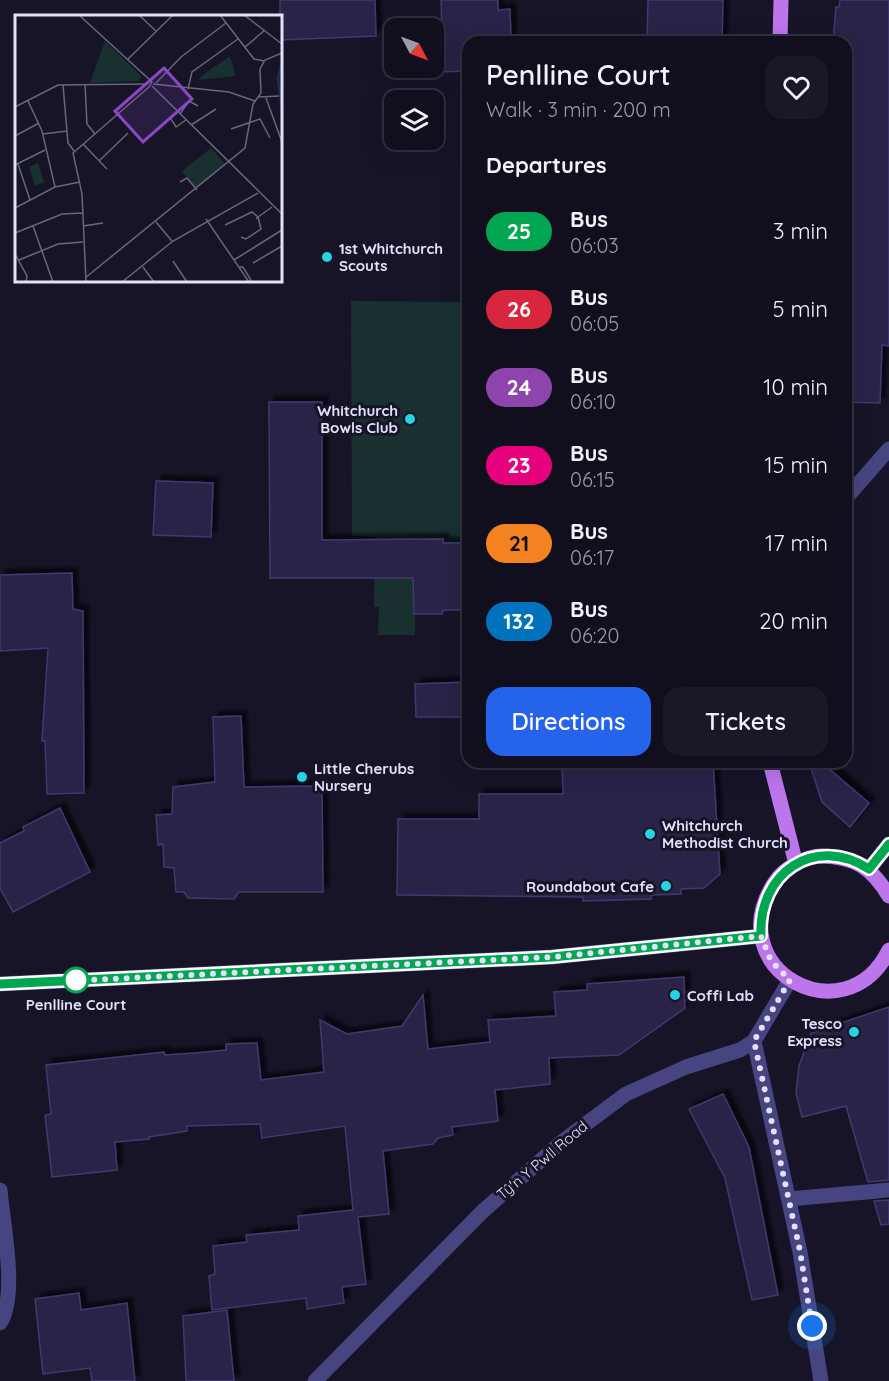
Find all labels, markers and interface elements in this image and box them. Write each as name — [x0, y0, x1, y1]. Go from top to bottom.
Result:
inset map — [15, 15, 282, 282]
north arrow — [384, 18, 444, 78]
map controls — [384, 18, 444, 150]
button: heart — [765, 56, 828, 119]
text: Penlline Court — [486, 57, 671, 92]
button: layers — [384, 90, 444, 150]
text: Walk · 3 min · 200 m — [486, 97, 671, 122]
text: Departures — [486, 151, 607, 179]
text: Bus — [570, 205, 608, 233]
text: 3 min — [773, 217, 828, 245]
text: 25 — [507, 218, 531, 244]
text: 06:03 — [570, 233, 619, 258]
place label: 1st Whitchurch Scouts — [339, 239, 443, 275]
marker: 1st Whitchurch Scouts — [320, 250, 334, 264]
text: Bus — [570, 283, 608, 311]
text: 5 min — [773, 295, 828, 323]
text: 26 — [507, 296, 531, 322]
text: 06:05 — [570, 311, 619, 336]
text: Bus — [570, 361, 608, 389]
text: 10 min — [763, 373, 828, 401]
text: 24 — [507, 374, 531, 400]
text: 06:10 — [570, 389, 616, 414]
place label: Whitchurch Bowls Club — [317, 401, 398, 437]
marker: Whitchurch Bowls Club — [403, 412, 417, 426]
text: Bus — [570, 439, 608, 467]
text: 15 min — [764, 451, 828, 479]
text: 23 — [507, 452, 531, 478]
text: 06:15 — [570, 467, 615, 492]
text: Bus — [570, 517, 608, 545]
text: 17 min — [765, 529, 828, 557]
text: 21 — [509, 530, 529, 556]
text: 06:17 — [570, 545, 614, 570]
text: Bus — [570, 595, 608, 623]
text: 20 min — [759, 607, 828, 635]
text: 132 — [503, 608, 535, 634]
text: 06:20 — [570, 623, 619, 648]
button: Directions — [486, 687, 651, 756]
button: Tickets — [663, 687, 828, 756]
place label: Little Cherubs Nursery — [314, 759, 414, 795]
marker: Little Cherubs Nursery — [295, 770, 309, 784]
place label: Whitchurch Methodist Church — [662, 816, 788, 852]
marker: Whitchurch Methodist Church — [643, 827, 657, 841]
place label: Roundabout Cafe — [526, 877, 654, 896]
marker: Roundabout Cafe — [659, 879, 673, 893]
marker: Penlline Court — [63, 967, 89, 993]
place label: Coffi Lab — [687, 986, 754, 1005]
marker: Coffi Lab — [668, 988, 682, 1002]
place label: Penlline Court — [26, 995, 126, 1014]
place label: Tesco Express — [787, 1014, 842, 1050]
marker: Tesco Express — [847, 1025, 861, 1039]
street label: Tŷ'n Y Pwll Road — [493, 1116, 591, 1204]
your location — [797, 1311, 827, 1341]

